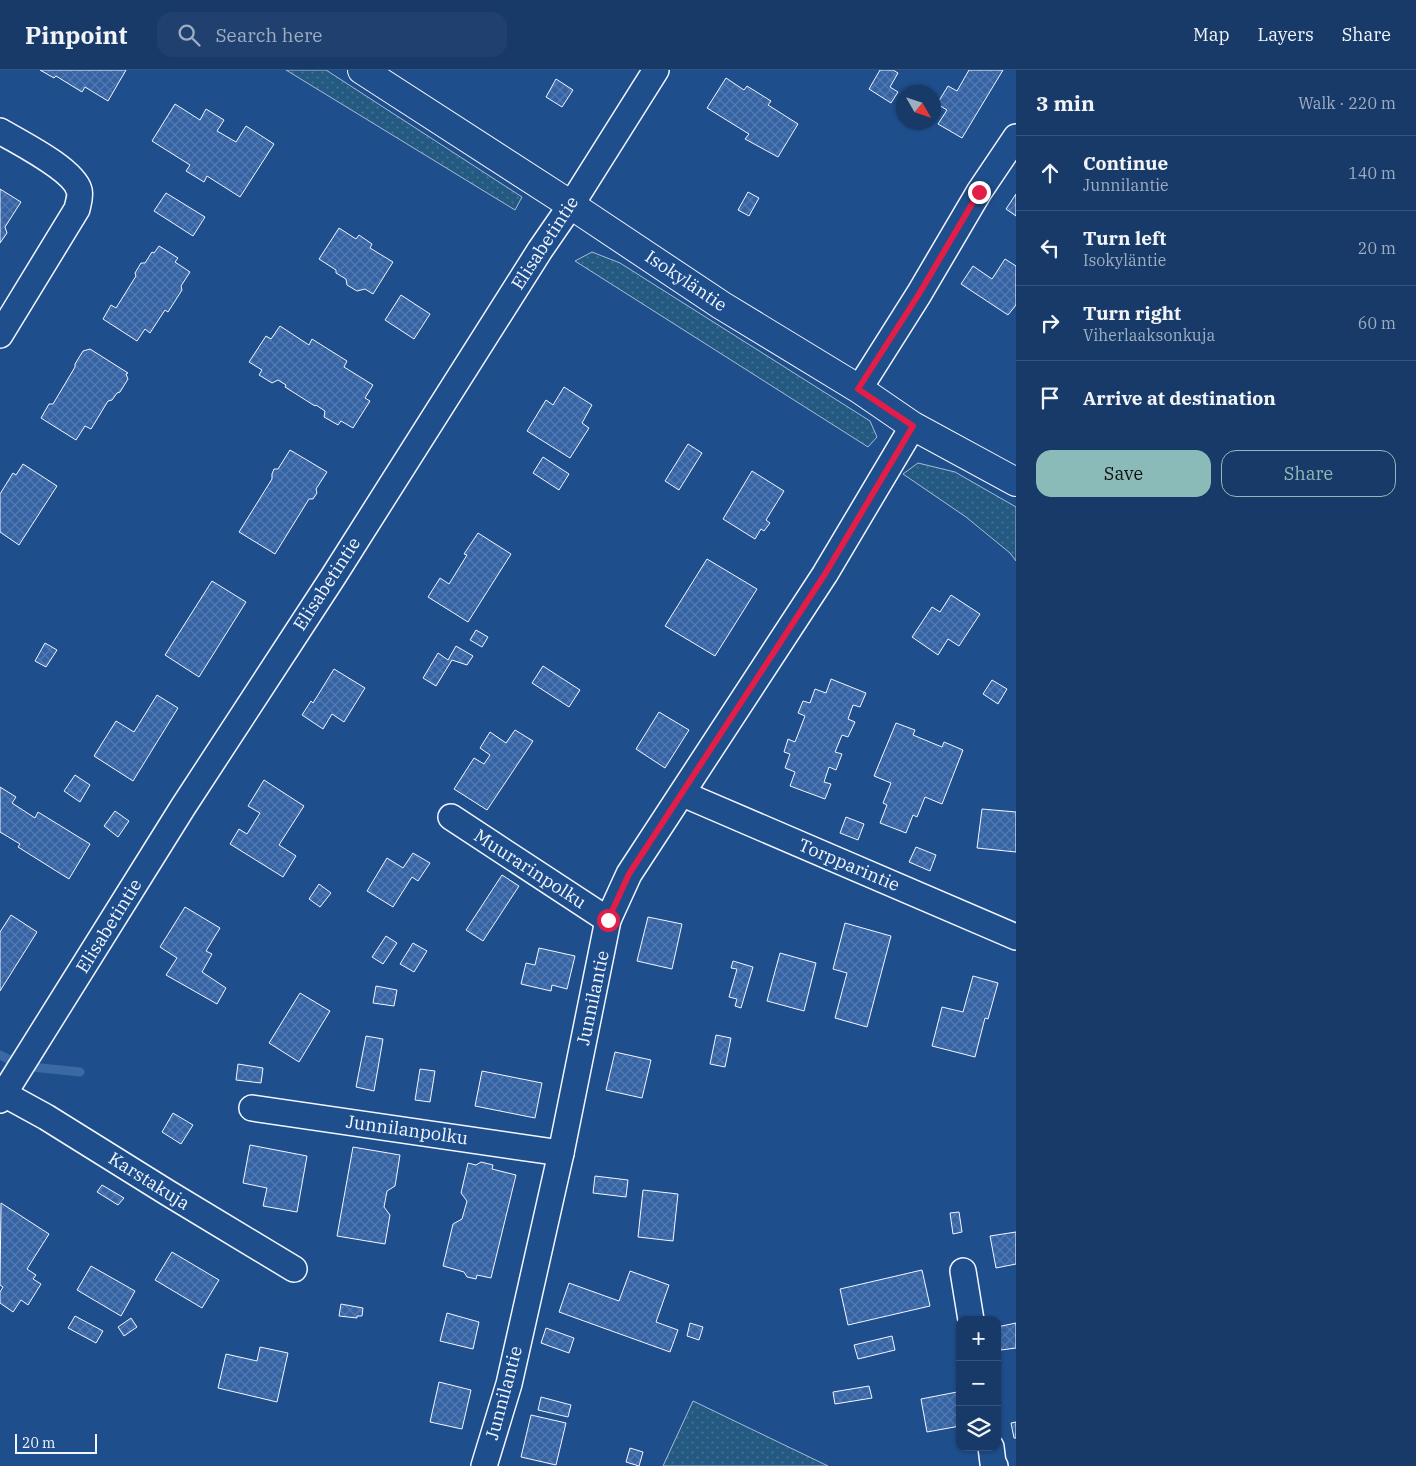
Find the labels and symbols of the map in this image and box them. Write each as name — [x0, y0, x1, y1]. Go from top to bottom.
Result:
north arrow — [896, 85, 941, 130]
route end — [968, 181, 991, 204]
street label: Elisabetintie — [506, 192, 583, 294]
street label: Isokyläntie — [641, 245, 732, 316]
street label: Elisabetintie — [288, 533, 365, 635]
street label: Muurarinpolku — [470, 824, 591, 913]
street label: Torpparintie — [795, 833, 903, 896]
street label: Elisabetintie — [71, 874, 147, 977]
route start — [597, 909, 620, 932]
street label: Junnilantie — [571, 948, 614, 1047]
street label: Junnilanpolku — [345, 1110, 470, 1149]
street label: Karstakuja — [104, 1146, 194, 1215]
street label: Junnilantie — [480, 1343, 527, 1442]
scale bar — [15, 1431, 98, 1454]

